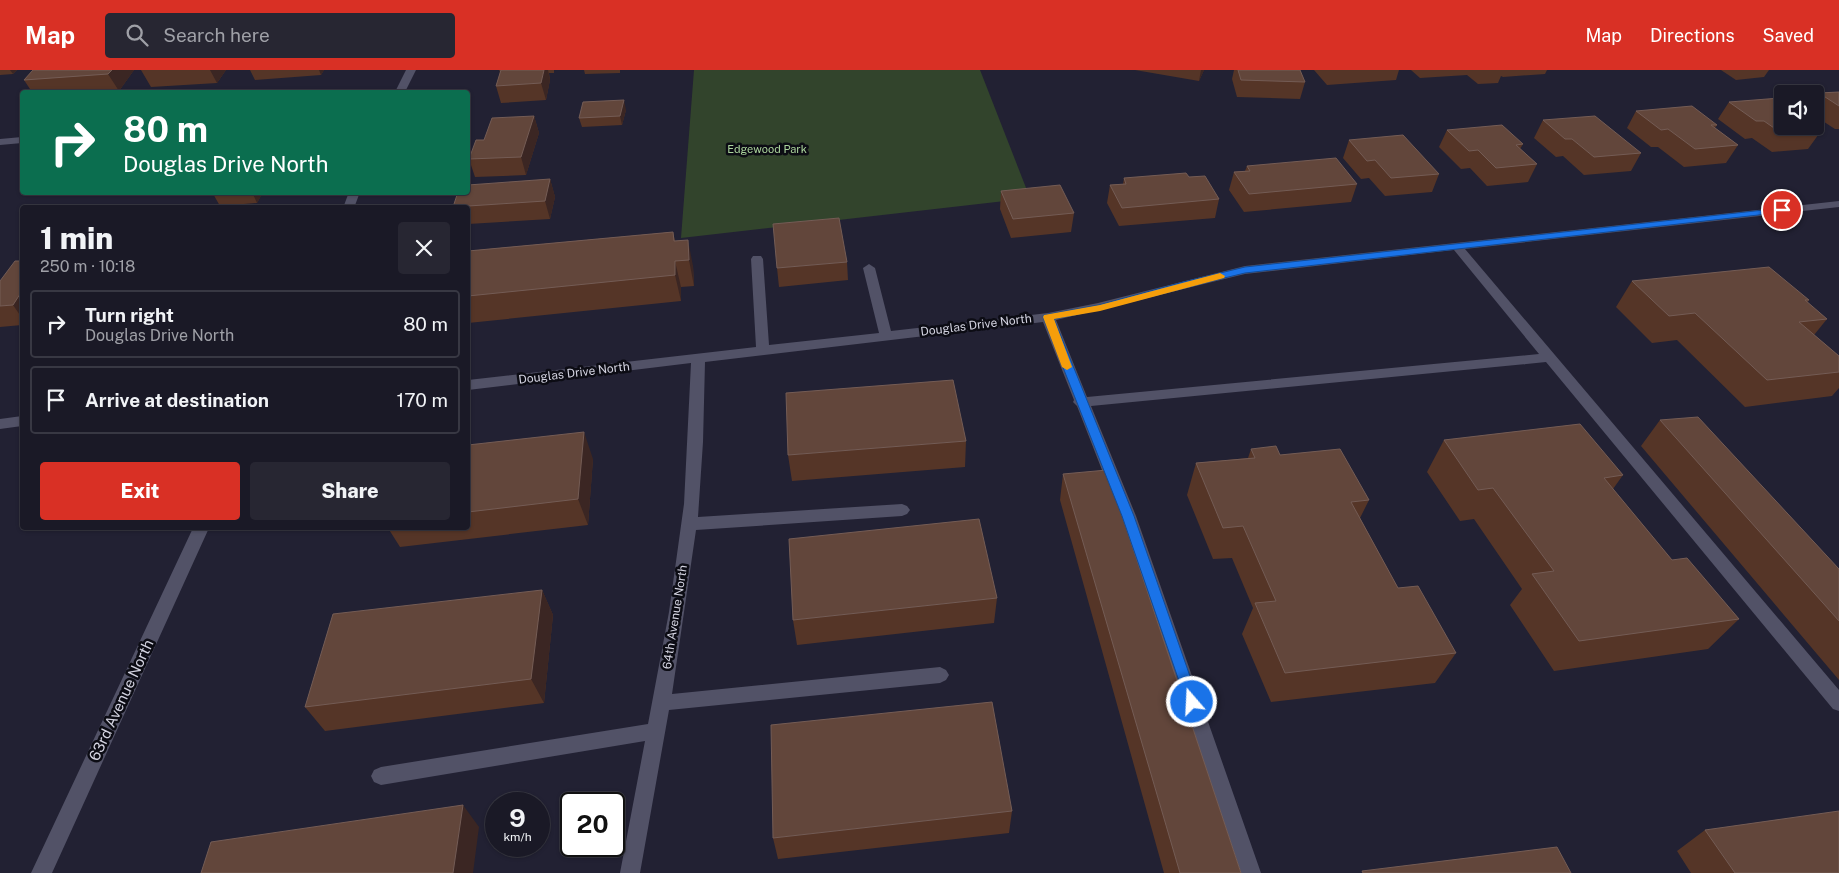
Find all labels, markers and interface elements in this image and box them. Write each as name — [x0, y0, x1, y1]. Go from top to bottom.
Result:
search box — [105, 13, 455, 58]
text: Map — [25, 21, 75, 49]
icon: search — [123, 21, 151, 49]
text: Search here — [163, 24, 270, 46]
text: Map — [1585, 25, 1622, 46]
text: Directions — [1650, 25, 1735, 46]
text: Saved — [1763, 25, 1814, 46]
map controls — [1774, 85, 1824, 135]
button: sound — [1774, 85, 1824, 135]
text: 80 m — [123, 109, 208, 150]
icon: right — [40, 110, 105, 175]
park label: Edgewood Park — [727, 143, 807, 155]
text: Douglas Drive North — [123, 151, 328, 177]
pin — [1761, 189, 1803, 231]
icon: arrive — [1768, 196, 1796, 224]
text: 1 min — [40, 220, 113, 256]
button: close — [398, 222, 450, 274]
text: 250 m · 10:18 — [40, 257, 135, 276]
text: Turn right — [85, 304, 174, 326]
icon: right — [42, 310, 70, 338]
street label: Douglas Drive North — [920, 311, 1033, 339]
text: 80 m — [403, 313, 448, 335]
text: Douglas Drive North — [85, 326, 234, 345]
street label: Douglas Drive North — [518, 359, 631, 387]
icon: arrive — [42, 386, 70, 414]
text: Arrive at destination — [85, 389, 269, 411]
text: 170 m — [397, 389, 448, 411]
button: Exit — [40, 462, 240, 520]
button: Share — [250, 462, 450, 520]
street label: 64th Avenue North — [660, 564, 690, 670]
street label: 63rd Avenue North — [85, 637, 157, 763]
position arrow — [1165, 675, 1217, 727]
speed limit sign: 20 — [560, 792, 625, 857]
text: 9 — [509, 803, 526, 833]
text: km/h — [503, 830, 532, 844]

